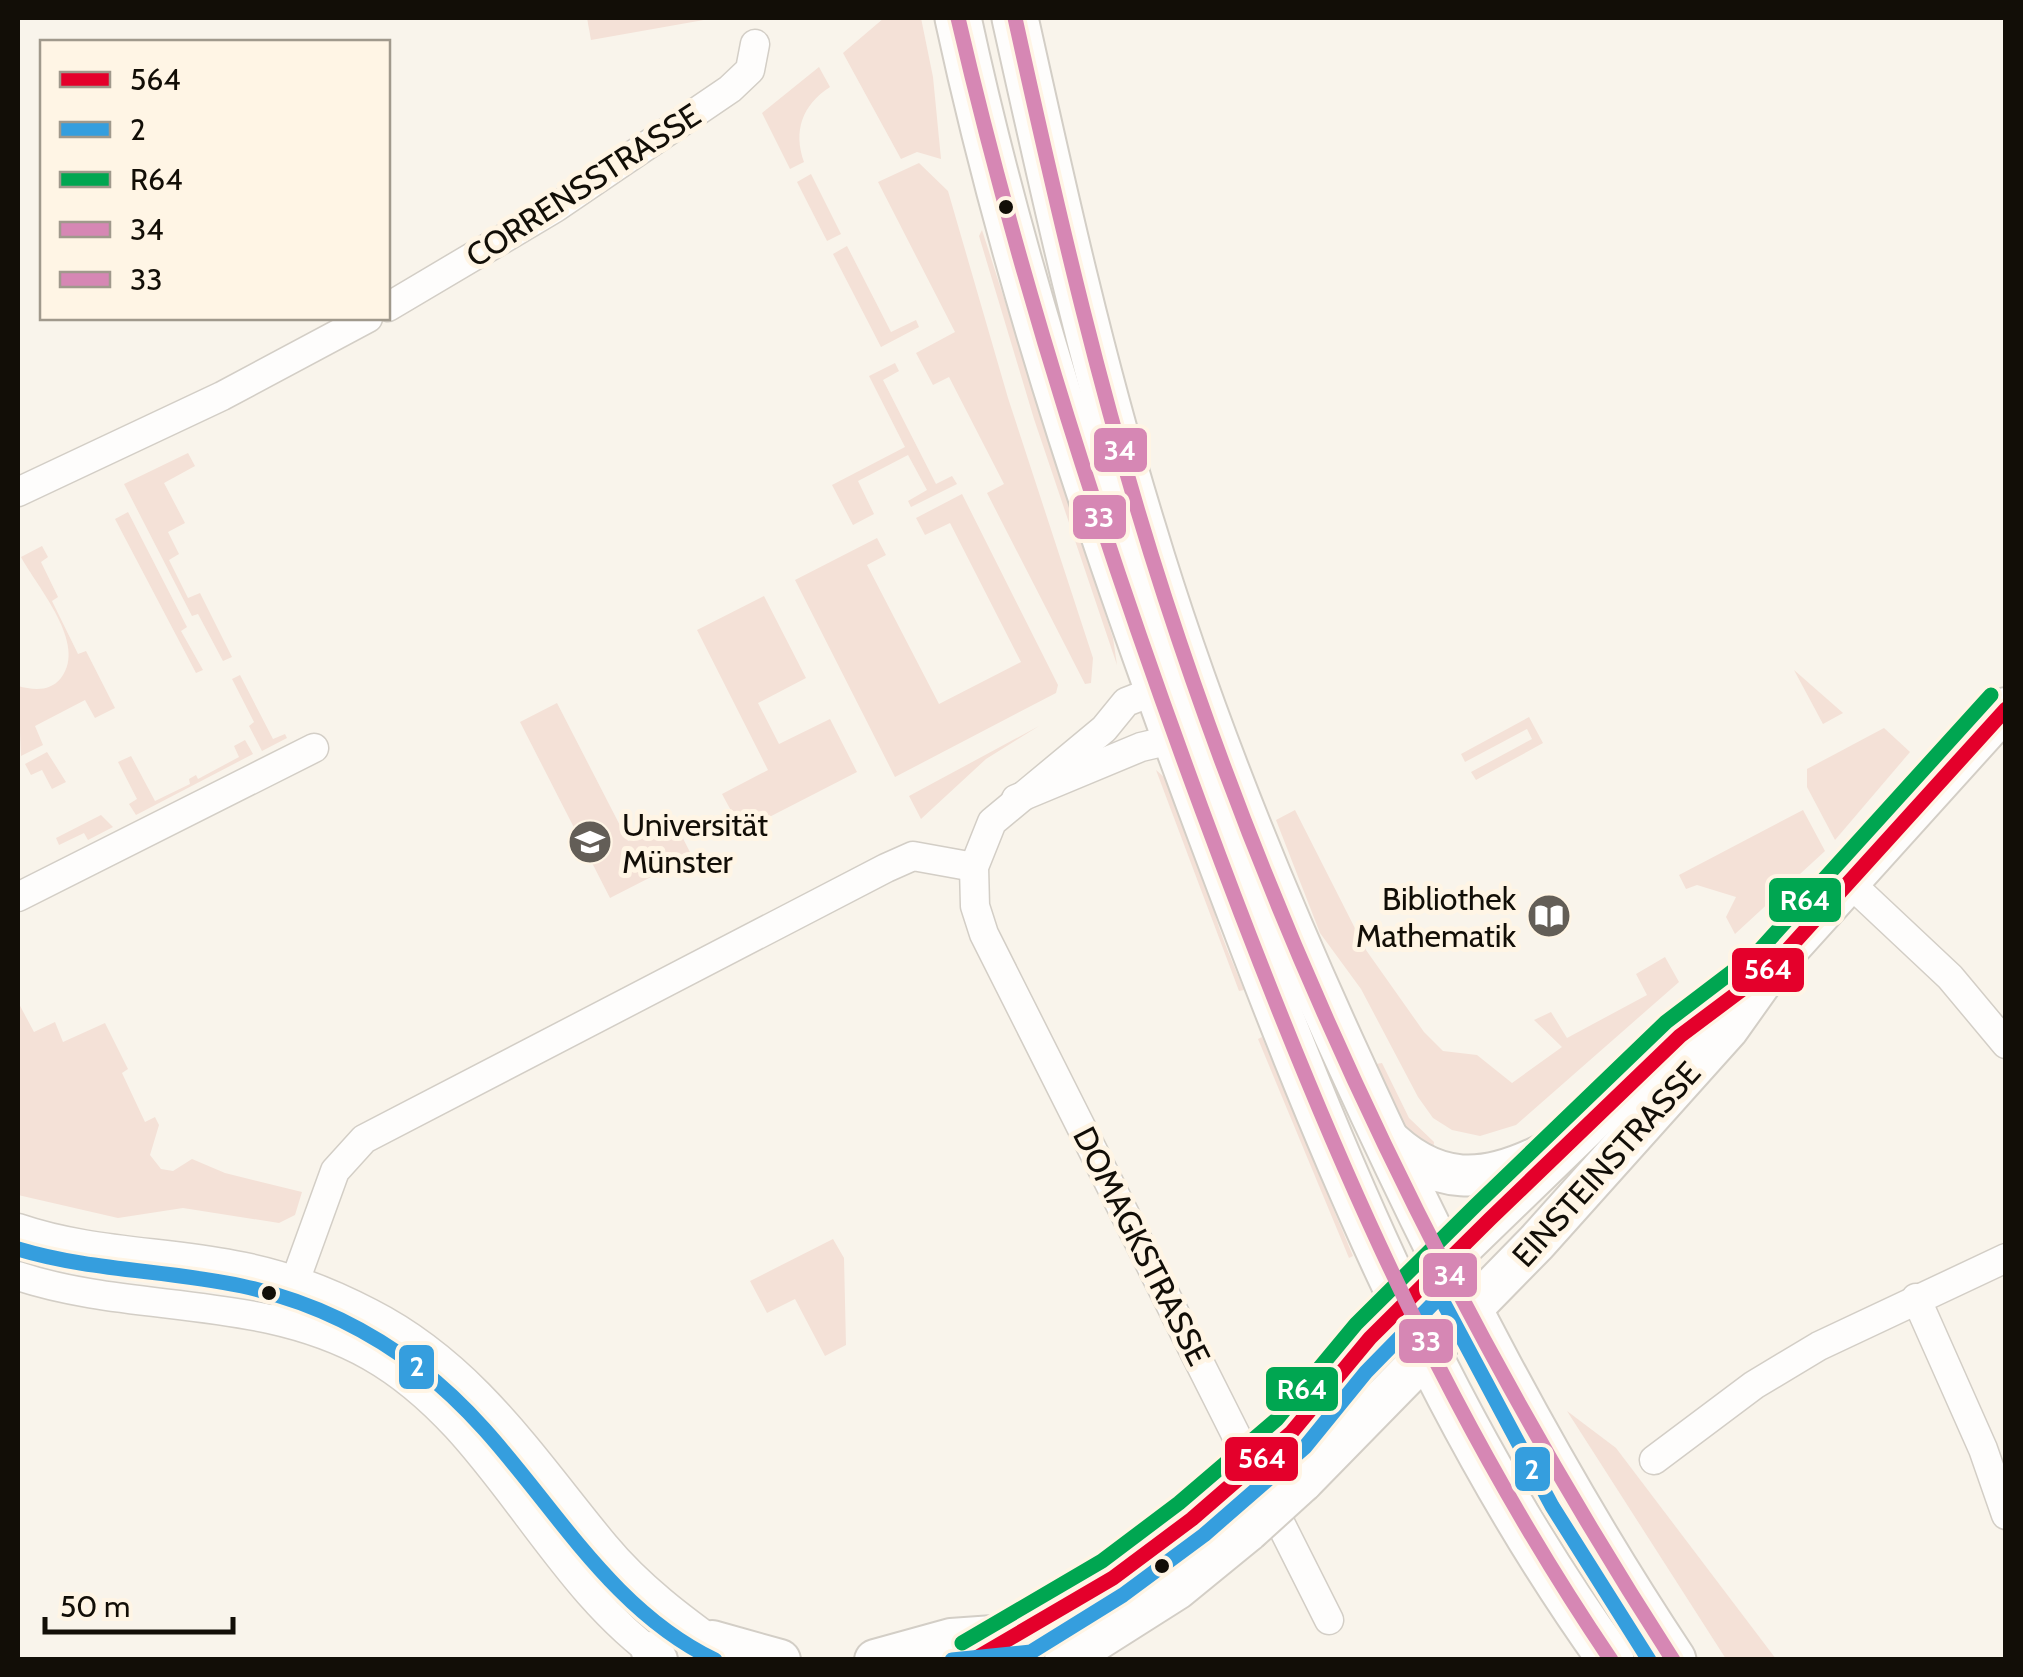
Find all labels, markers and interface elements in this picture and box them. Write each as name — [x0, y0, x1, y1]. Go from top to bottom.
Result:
legend — [40, 40, 390, 320]
text: 564 — [130, 61, 181, 98]
street label: CORRENSSTRASSE — [459, 95, 707, 275]
text: 2 — [130, 111, 146, 148]
text: R64 — [130, 161, 182, 198]
unlabelled marker — [996, 197, 1016, 217]
text: 34 — [130, 211, 164, 248]
text: 33 — [130, 261, 162, 298]
line badge: 34 — [1092, 426, 1149, 474]
text: 34 — [1104, 433, 1136, 467]
line badge: 33 — [1071, 493, 1128, 541]
text: 33 — [1084, 500, 1114, 534]
place label: Universität Münster — [622, 805, 768, 881]
school or university icon: Universität Münster — [567, 819, 613, 865]
line badge: R64 — [1767, 876, 1843, 924]
place label: Bibliothek Mathematik — [1356, 879, 1517, 955]
text: R64 — [1780, 883, 1830, 917]
library icon: Bibliothek Mathematik — [1526, 893, 1572, 939]
line badge: 564 — [1730, 946, 1806, 994]
text: 564 — [1744, 952, 1792, 986]
street label: EINSTEINSTRASSE — [1504, 1053, 1708, 1275]
street label: DOMAGKSTRASSE — [1065, 1120, 1219, 1372]
line badge: 34 — [1421, 1251, 1479, 1299]
text: 34 — [1434, 1258, 1466, 1292]
unlabelled marker — [259, 1283, 279, 1303]
line badge: 33 — [1397, 1317, 1455, 1365]
text: 33 — [1411, 1324, 1441, 1358]
line badge: 2 — [397, 1343, 436, 1391]
text: 2 — [410, 1349, 424, 1383]
line badge: R64 — [1264, 1365, 1340, 1413]
text: R64 — [1277, 1372, 1327, 1406]
line badge: 564 — [1223, 1435, 1300, 1483]
text: 564 — [1238, 1441, 1286, 1475]
line badge: 2 — [1513, 1445, 1552, 1493]
text: 2 — [1525, 1452, 1539, 1486]
unlabelled marker — [1152, 1556, 1172, 1576]
scale bar — [45, 1572, 232, 1634]
text: 50 m — [60, 1588, 130, 1625]

